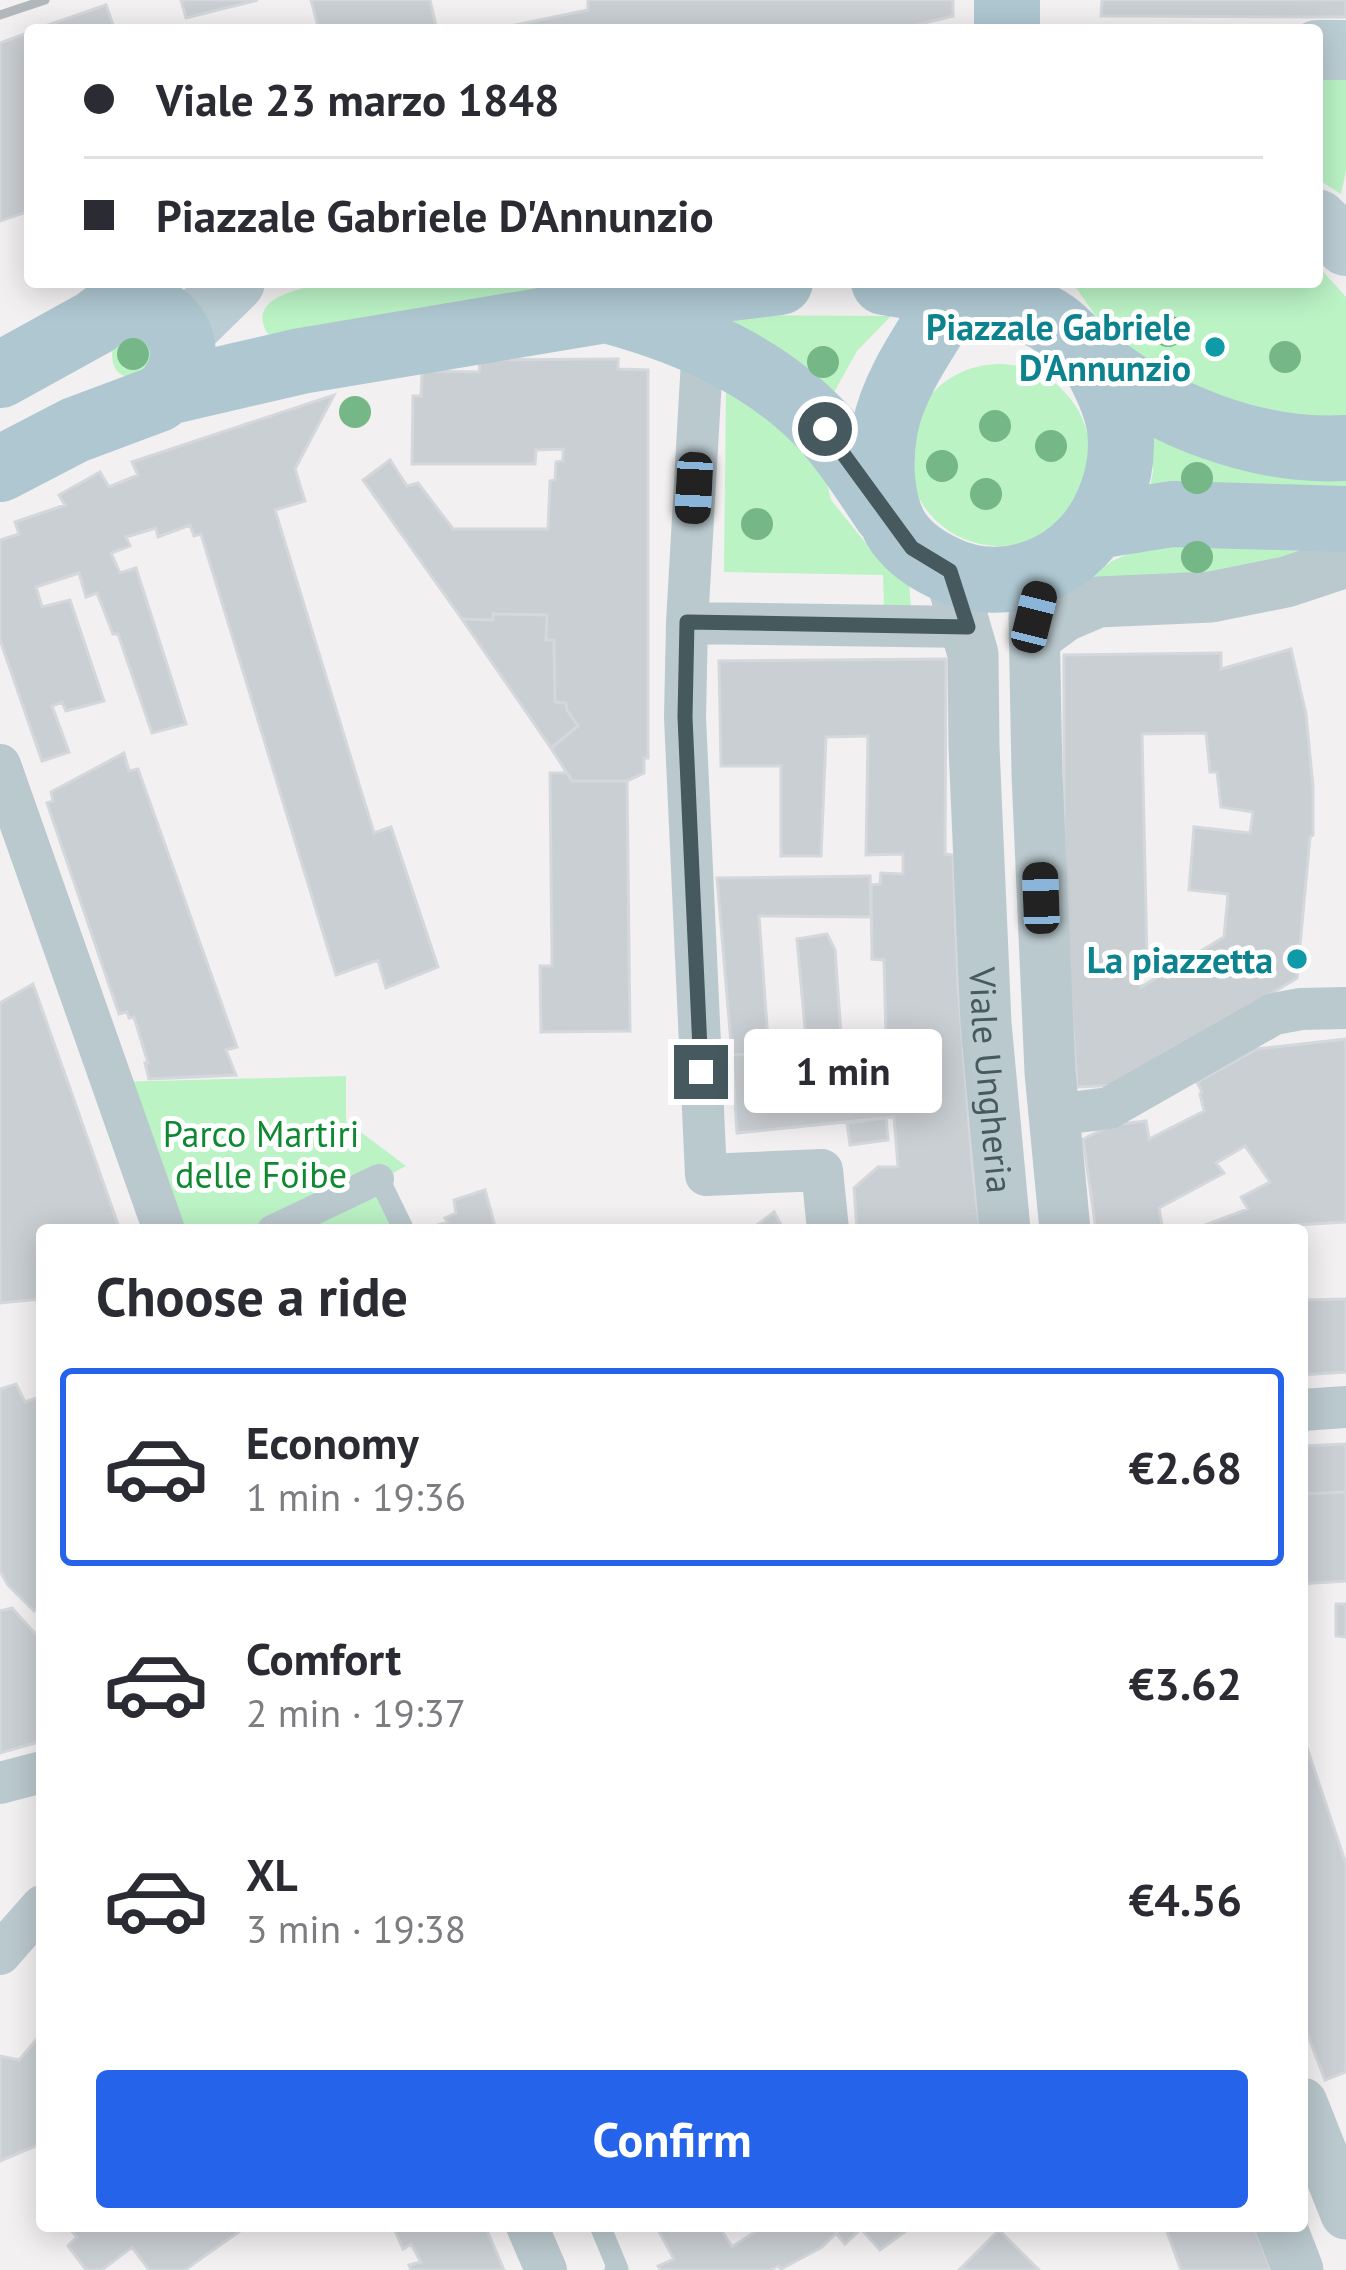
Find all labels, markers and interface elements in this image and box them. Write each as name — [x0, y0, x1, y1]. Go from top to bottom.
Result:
text: Viale 23 marzo 1848 — [156, 70, 560, 128]
text: Piazzale Gabriele D'Annunzio — [156, 186, 714, 244]
place label: Piazzale Gabriele D'Annunzio — [926, 303, 1191, 391]
marker: Piazzale Gabriele D'Annunzio — [1202, 334, 1228, 360]
route start — [798, 402, 852, 456]
car — [674, 451, 714, 525]
car — [1008, 578, 1060, 656]
car — [1022, 861, 1060, 935]
place label: La piazzetta — [1087, 936, 1273, 983]
marker: La piazzetta — [1284, 946, 1310, 972]
street label: Viale Ungheria — [960, 965, 1025, 1195]
callout: 1 min — [743, 1030, 941, 1114]
route end — [674, 1045, 728, 1099]
text: 1 min — [795, 1045, 891, 1096]
park label: Parco Martiri delle Foibe — [163, 1110, 359, 1198]
text: Choose a ride — [96, 1261, 408, 1331]
icon: car — [102, 1413, 210, 1521]
text: Economy — [246, 1413, 419, 1471]
text: €2.68 — [1129, 1438, 1242, 1496]
text: 1 min · 19:36 — [246, 1471, 466, 1522]
icon: car — [102, 1629, 210, 1737]
text: Comfort — [246, 1629, 401, 1687]
text: €3.62 — [1129, 1654, 1242, 1712]
text: 2 min · 19:37 — [246, 1687, 466, 1738]
icon: car — [102, 1845, 210, 1953]
text: XL — [246, 1845, 298, 1903]
text: €4.56 — [1129, 1870, 1242, 1928]
text: 3 min · 19:38 — [246, 1903, 466, 1954]
button: Confirm — [96, 2070, 1248, 2208]

